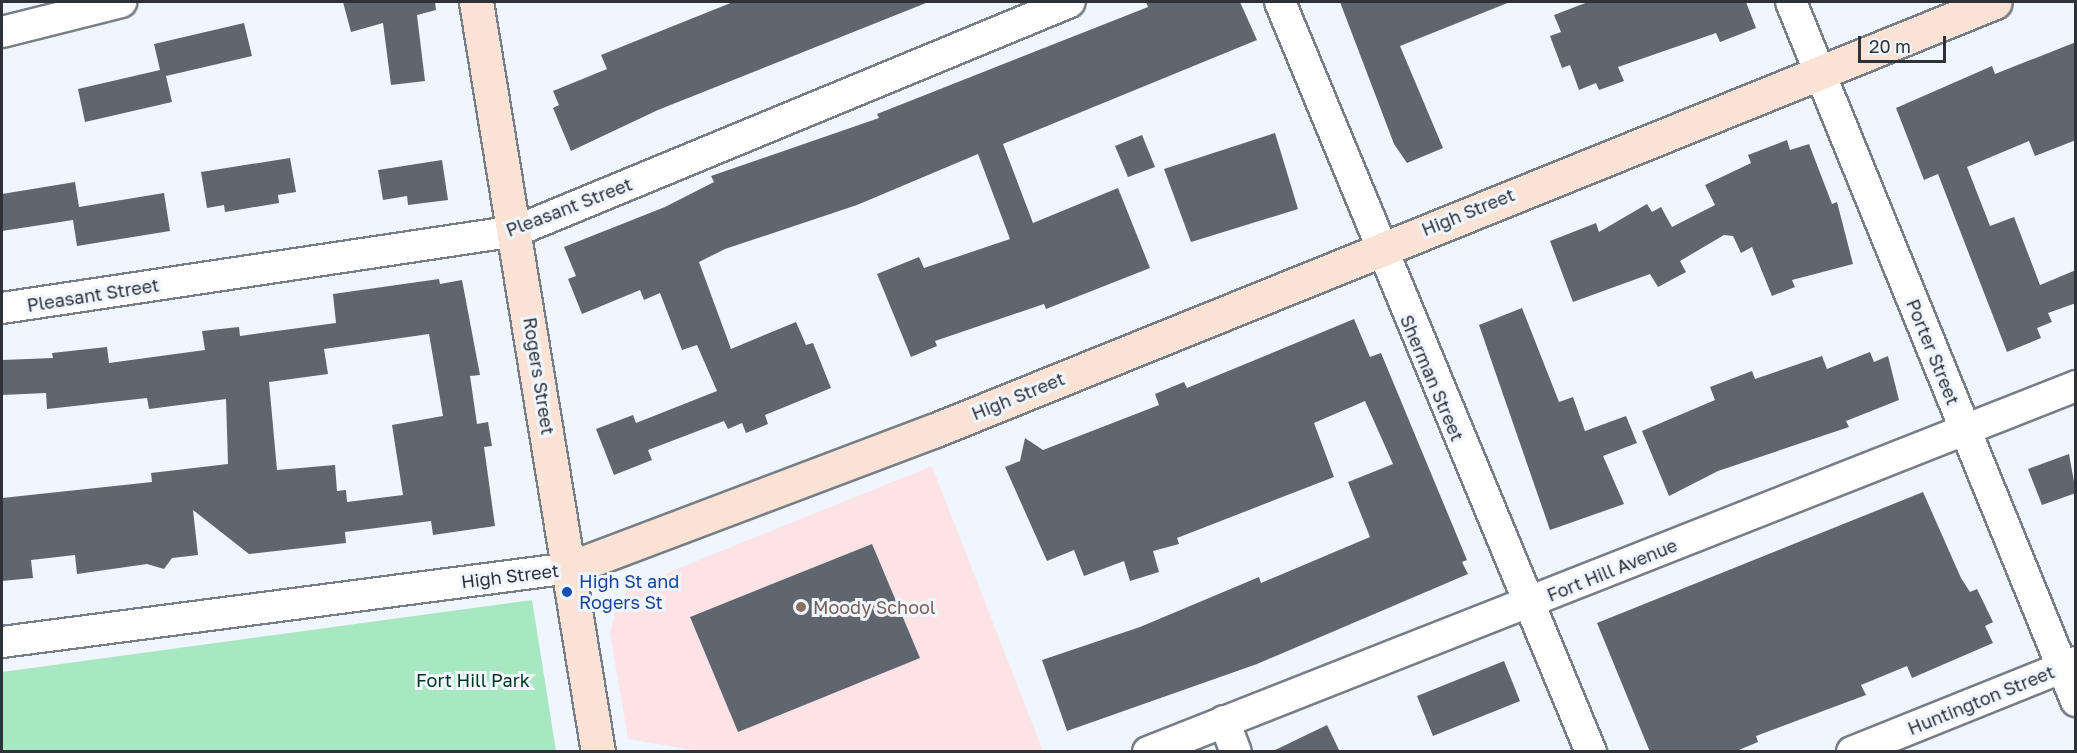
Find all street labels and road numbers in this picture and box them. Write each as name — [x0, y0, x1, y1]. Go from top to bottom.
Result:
street label: Pleasant Street — [503, 173, 635, 241]
street label: High Street — [1418, 184, 1518, 240]
street label: Pleasant Street — [25, 274, 161, 316]
street label: Porter Street — [1902, 296, 1964, 408]
street label: Sherman Street — [1396, 312, 1468, 444]
street label: Rogers Street — [519, 316, 559, 436]
street label: High Street — [968, 368, 1068, 424]
street label: Fort Hill Avenue — [1544, 534, 1680, 606]
street label: High Street — [460, 559, 560, 593]
street label: Huntington Street — [1904, 661, 2058, 739]

